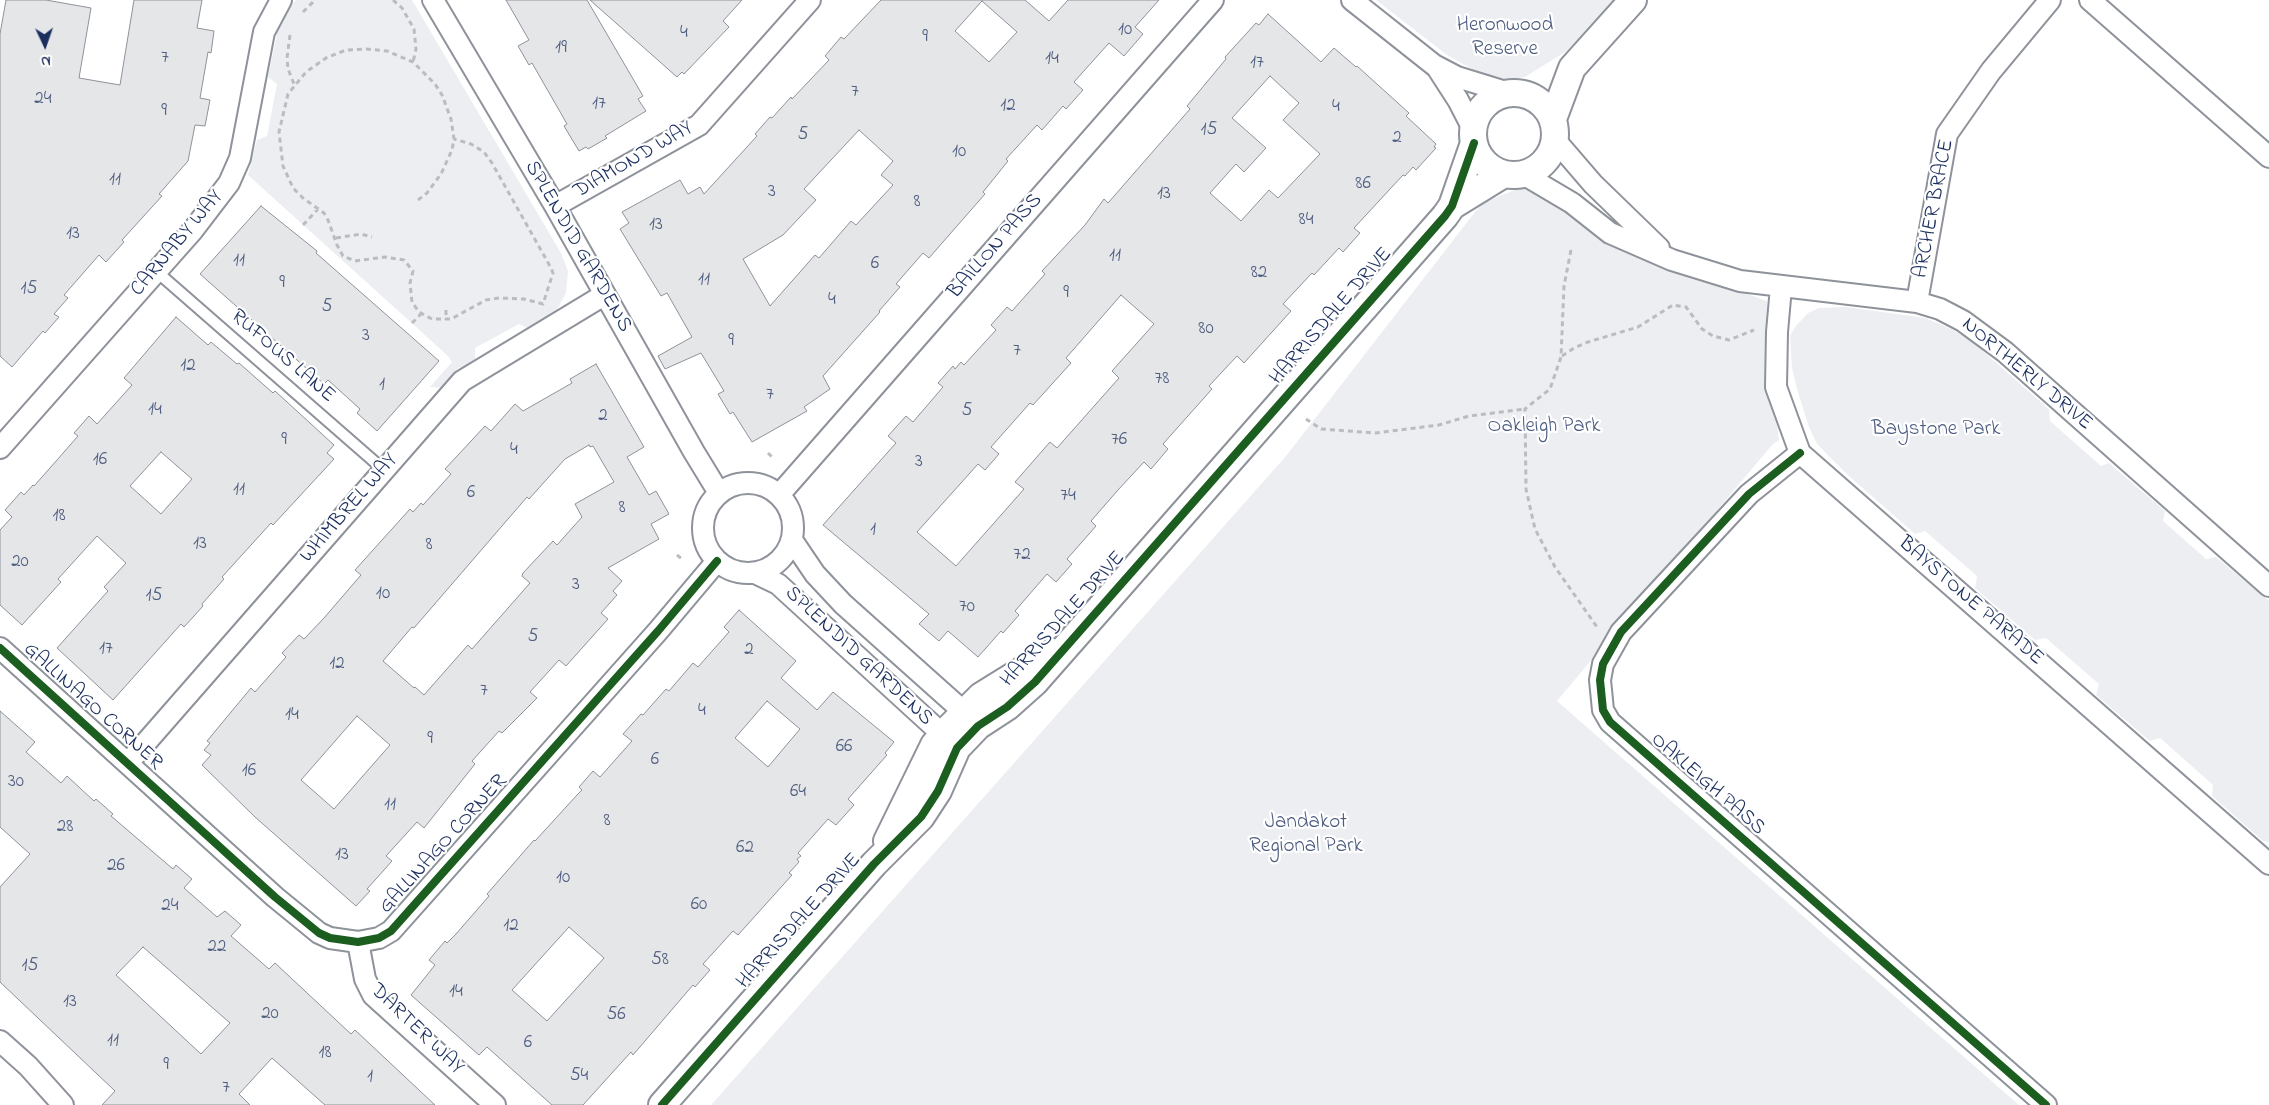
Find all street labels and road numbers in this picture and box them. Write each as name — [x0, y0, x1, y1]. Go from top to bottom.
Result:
street label: DIAMOND WAY — [570, 117, 698, 205]
street label: ARCHER BRACE — [1909, 137, 1961, 281]
street label: SPLENDID GARDENS — [518, 157, 636, 337]
street label: CARNABY WAY — [126, 186, 230, 302]
street label: BAILLON PASS — [943, 189, 1049, 305]
street label: HARRISDALE DRIVE — [1265, 243, 1399, 391]
street label: RUFOUS LANE — [225, 305, 339, 409]
street label: NORTHERLY DRIVE — [1956, 313, 2096, 437]
street label: WHIMBREL WAY — [296, 449, 404, 569]
street label: BAYSTONE PARADE — [1892, 532, 2048, 672]
street label: HARRISDALE DRIVE — [996, 547, 1132, 693]
street label: SPLENDID GARDENS — [779, 582, 937, 732]
street label: GALLINAGO CORNER — [17, 638, 167, 776]
street label: OAKLEIGH PASS — [1644, 728, 1770, 842]
street label: GALLINAGO CORNER — [375, 770, 513, 920]
street label: HARRISDALE DRIVE — [732, 849, 868, 995]
street label: DARTER WAY — [364, 979, 468, 1081]

